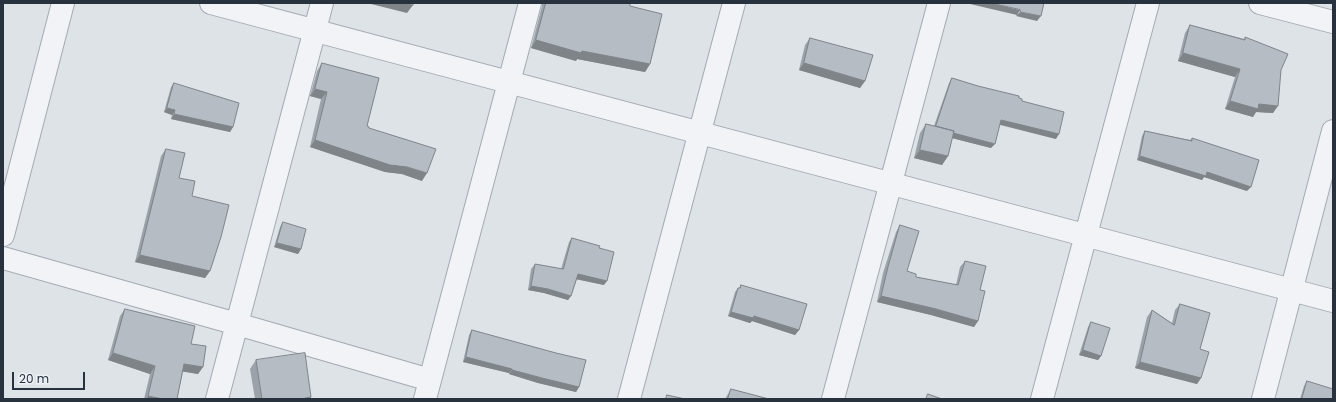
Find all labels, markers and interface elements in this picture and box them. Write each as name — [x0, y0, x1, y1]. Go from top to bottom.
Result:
scale bar — [14, 364, 87, 390]
text: 20 m — [19, 370, 49, 387]

